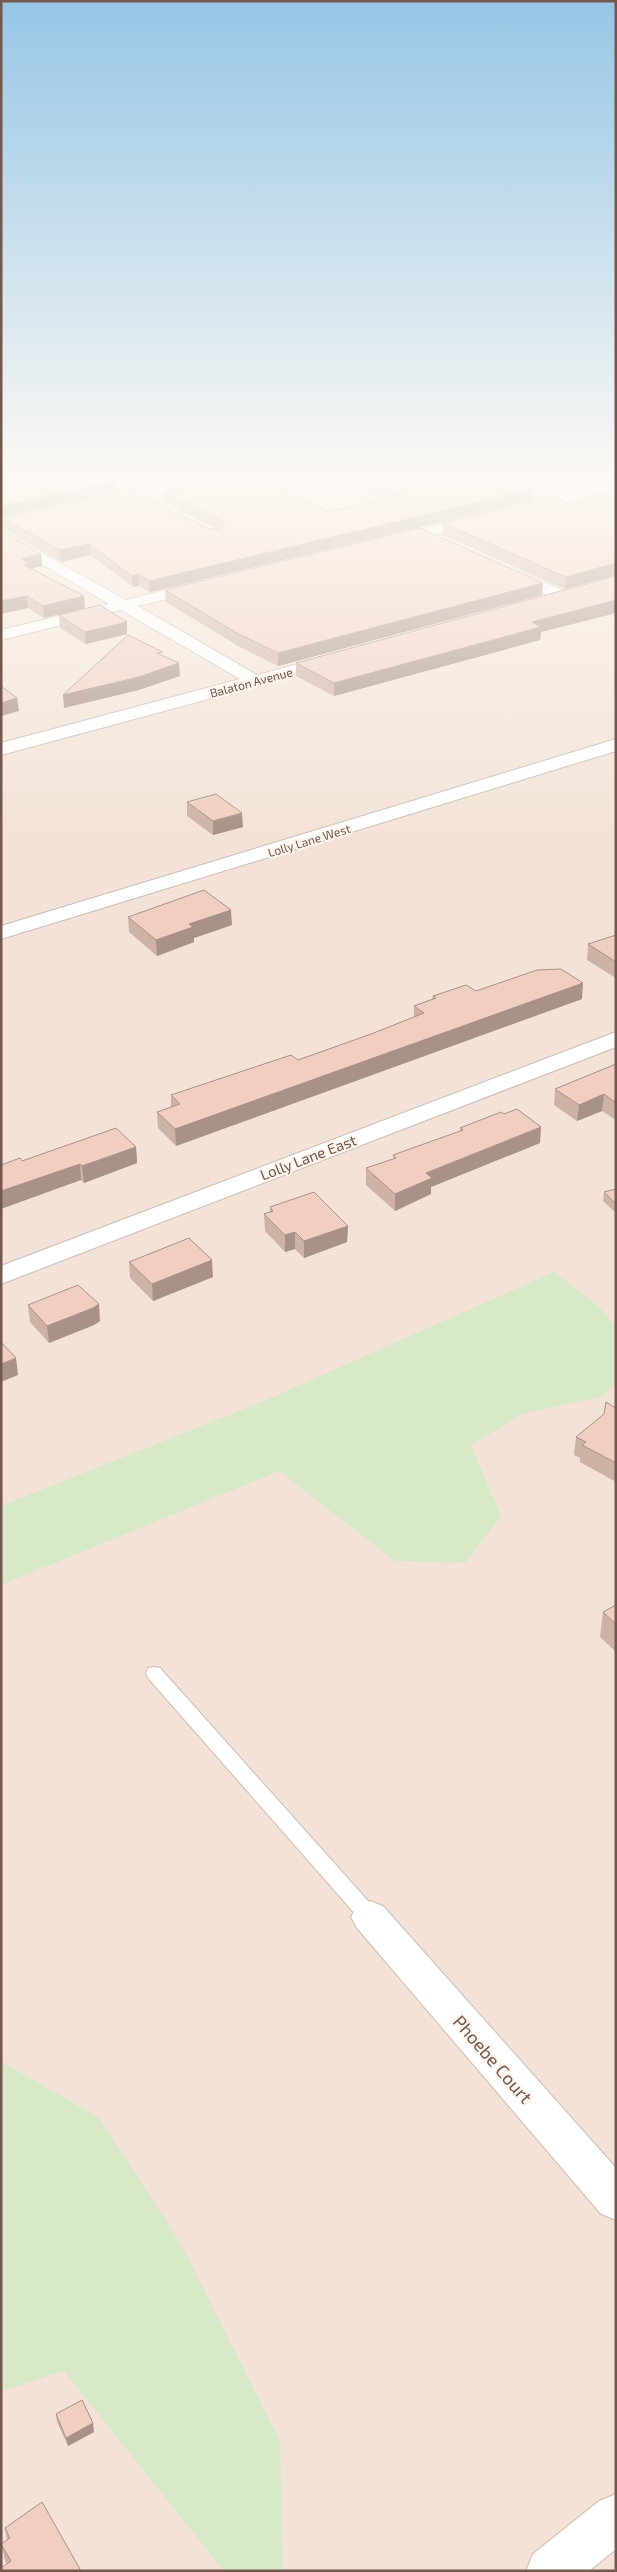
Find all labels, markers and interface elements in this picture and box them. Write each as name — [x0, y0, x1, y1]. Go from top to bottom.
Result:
street label: Balaton Avenue — [208, 664, 294, 700]
street label: Lolly Lane West — [266, 821, 352, 859]
street label: Lolly Lane East — [257, 1130, 359, 1184]
street label: Phoebe Court — [449, 2010, 537, 2108]

